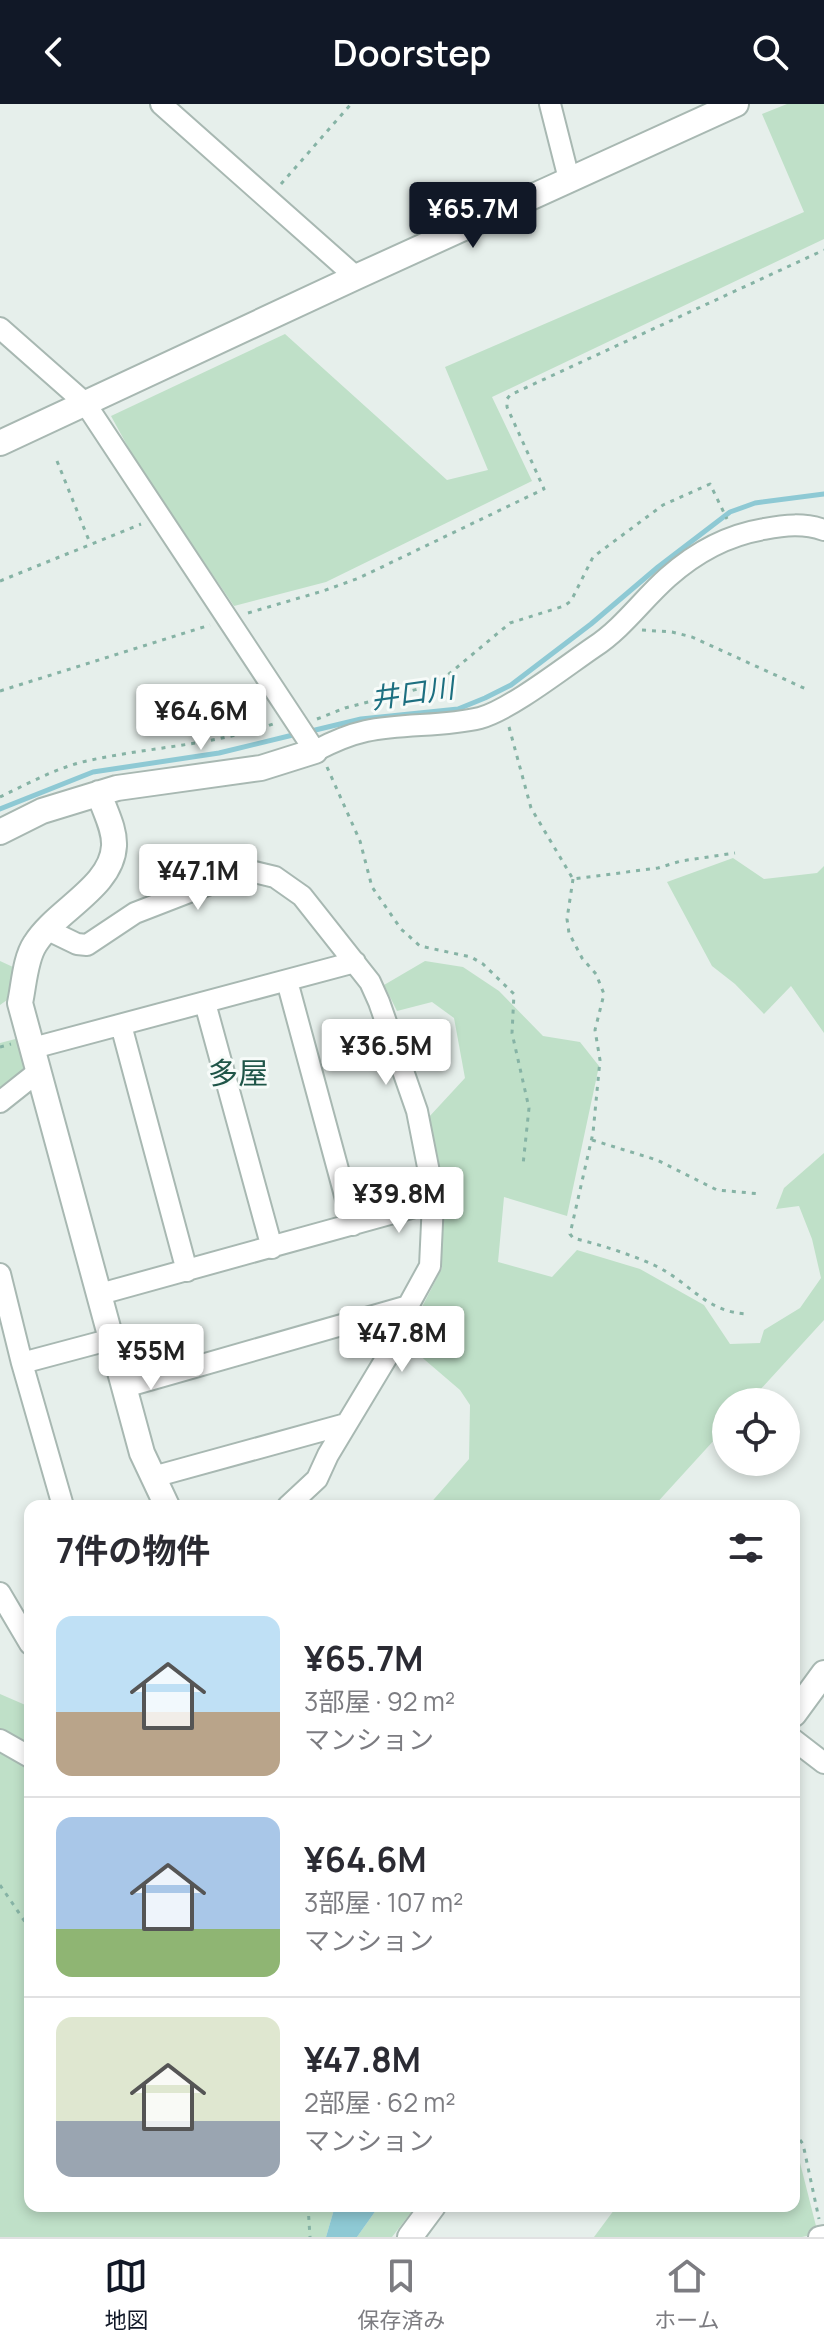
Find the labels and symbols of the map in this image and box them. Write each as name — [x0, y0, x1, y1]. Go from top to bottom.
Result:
pin: ¥65.7M — [408, 182, 538, 250]
water label: 井口川 — [368, 667, 459, 717]
pin: ¥64.6M — [136, 684, 266, 752]
pin: ¥47.1M — [133, 844, 263, 912]
pin: ¥36.5M — [321, 1019, 451, 1087]
district label: 多屋 — [208, 1052, 268, 1093]
pin: ¥39.8M — [334, 1167, 464, 1235]
pin: ¥47.8M — [337, 1306, 467, 1374]
pin: ¥55M — [104, 1324, 198, 1392]

